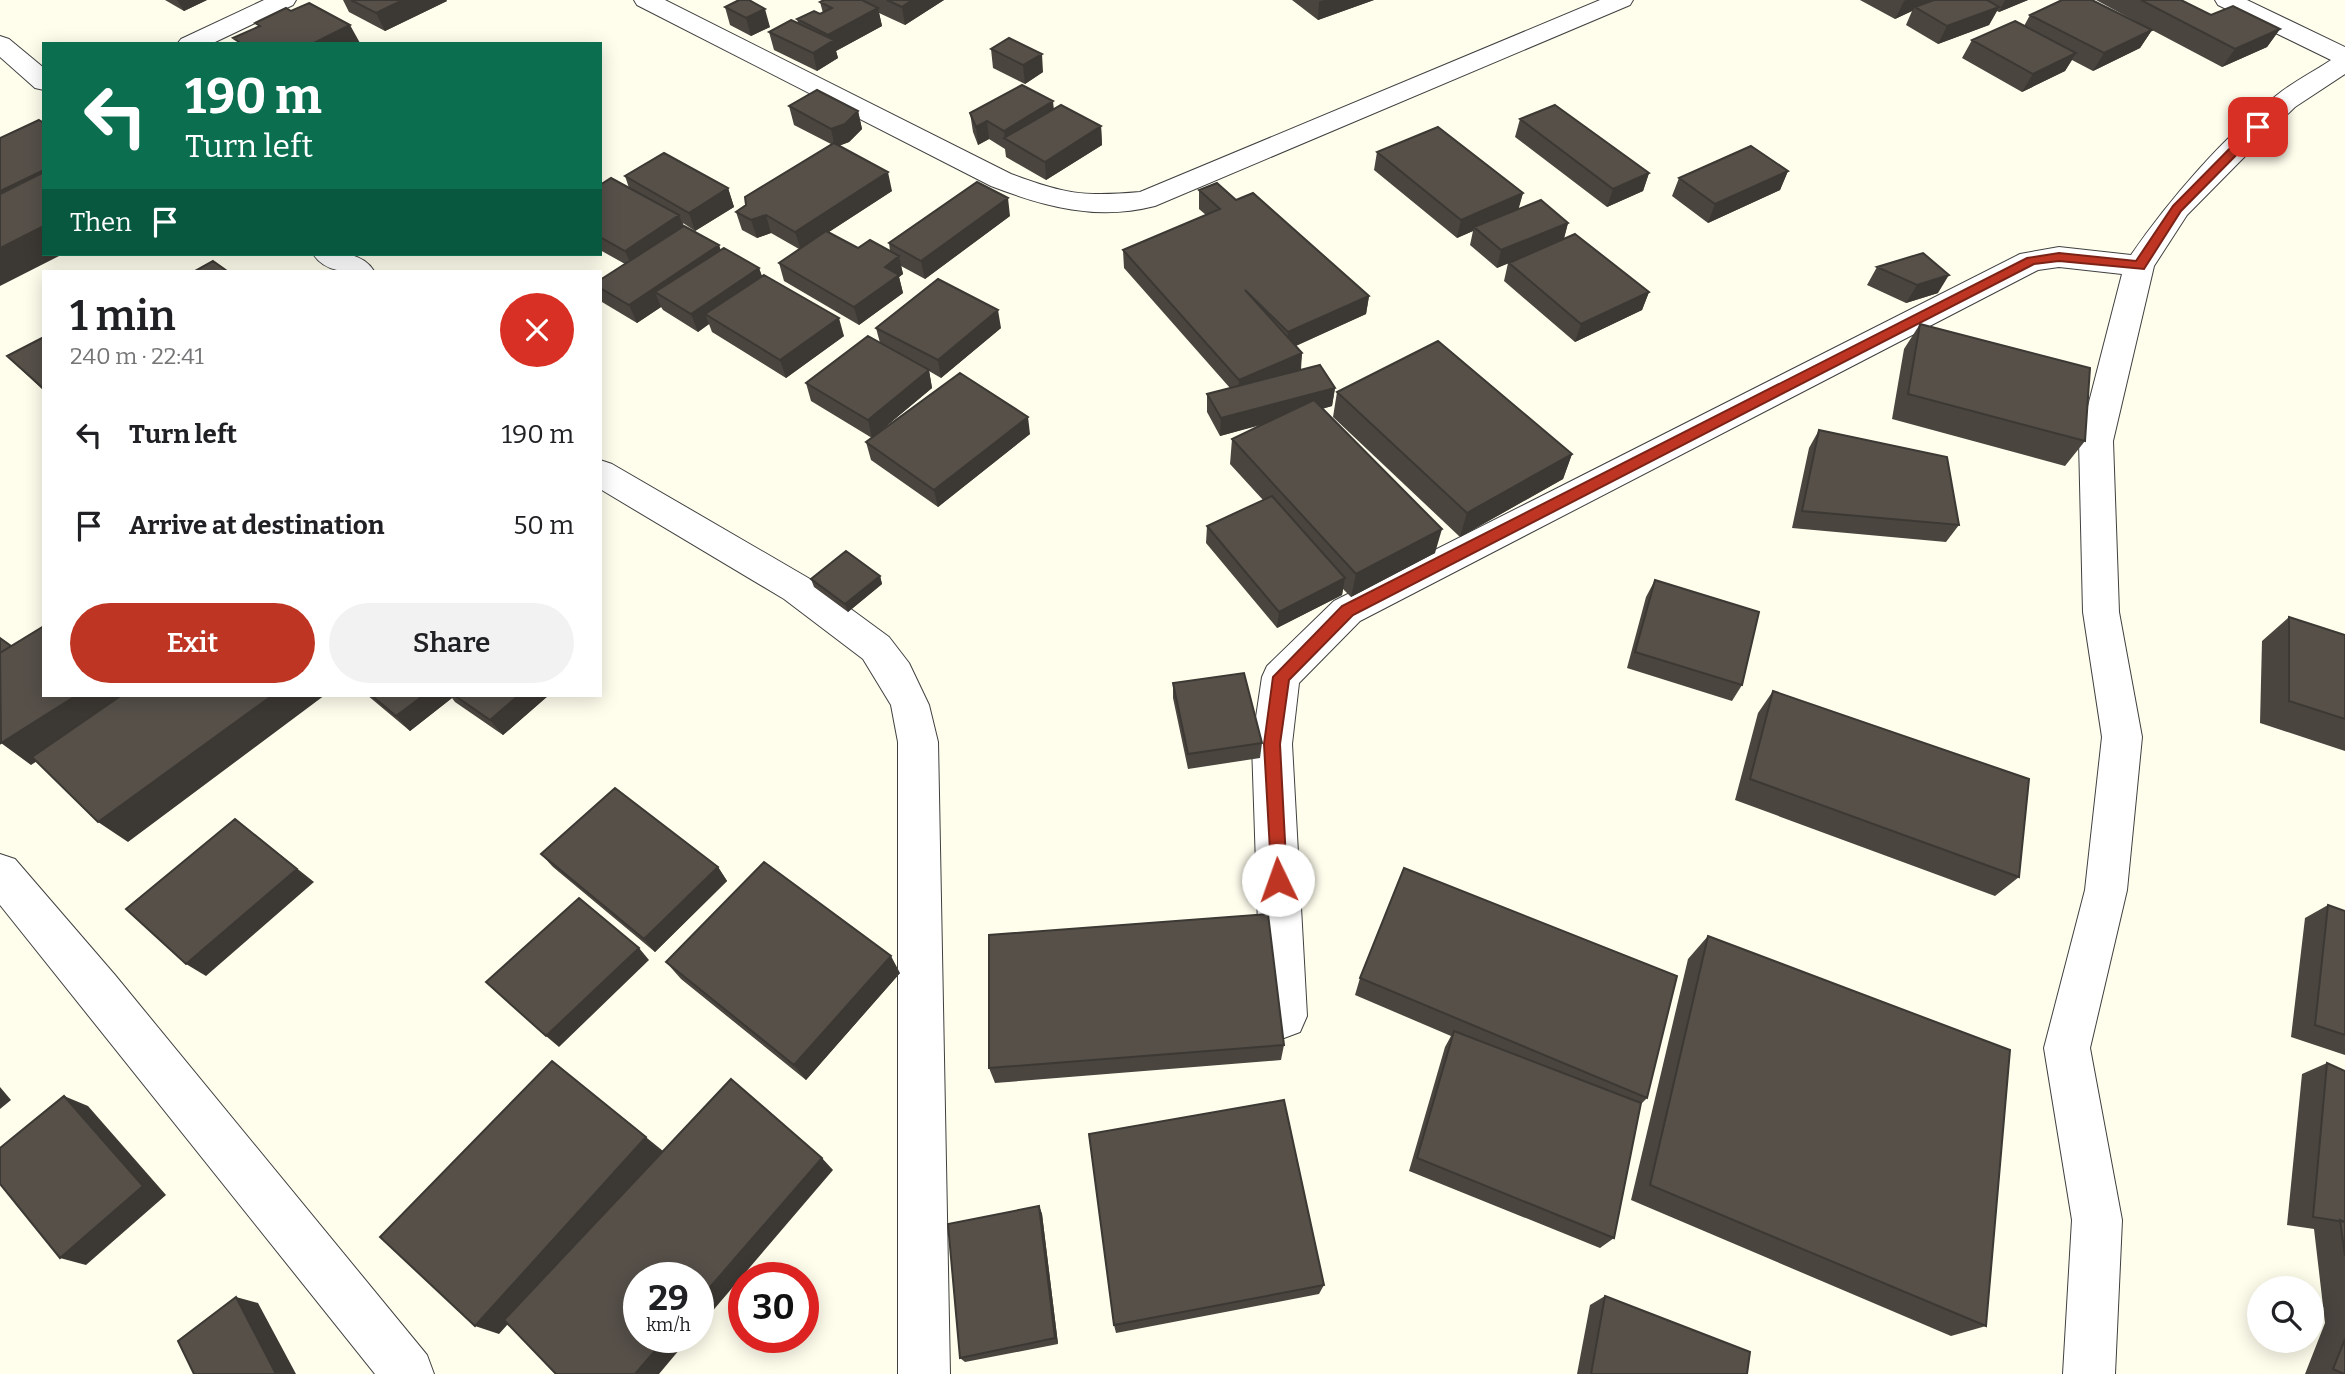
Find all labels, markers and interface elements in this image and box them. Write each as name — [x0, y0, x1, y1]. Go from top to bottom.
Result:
text: 190 m — [185, 67, 322, 126]
icon: left — [70, 70, 161, 161]
pin — [2228, 97, 2288, 157]
icon: arrive — [2239, 108, 2277, 146]
text: Turn left — [185, 127, 313, 165]
icon: arrive — [146, 203, 184, 241]
text: Then — [70, 207, 132, 238]
text: 1 min — [70, 291, 176, 341]
button: close — [500, 293, 574, 367]
text: 240 m · 22:41 — [70, 342, 204, 370]
icon: left — [70, 416, 108, 454]
text: Turn left — [129, 419, 237, 450]
text: 190 m — [502, 419, 574, 450]
icon: arrive — [70, 507, 108, 545]
text: Arrive at destination — [129, 510, 384, 541]
text: 50 m — [513, 510, 574, 541]
button: Exit — [70, 603, 315, 683]
button: Share — [329, 603, 574, 683]
position arrow — [1241, 843, 1315, 917]
speed limit sign: 30 — [728, 1262, 819, 1353]
map controls — [2247, 1276, 2324, 1353]
button: search — [2247, 1276, 2324, 1353]
text: 29 — [648, 1277, 689, 1319]
text: km/h — [646, 1314, 691, 1336]

